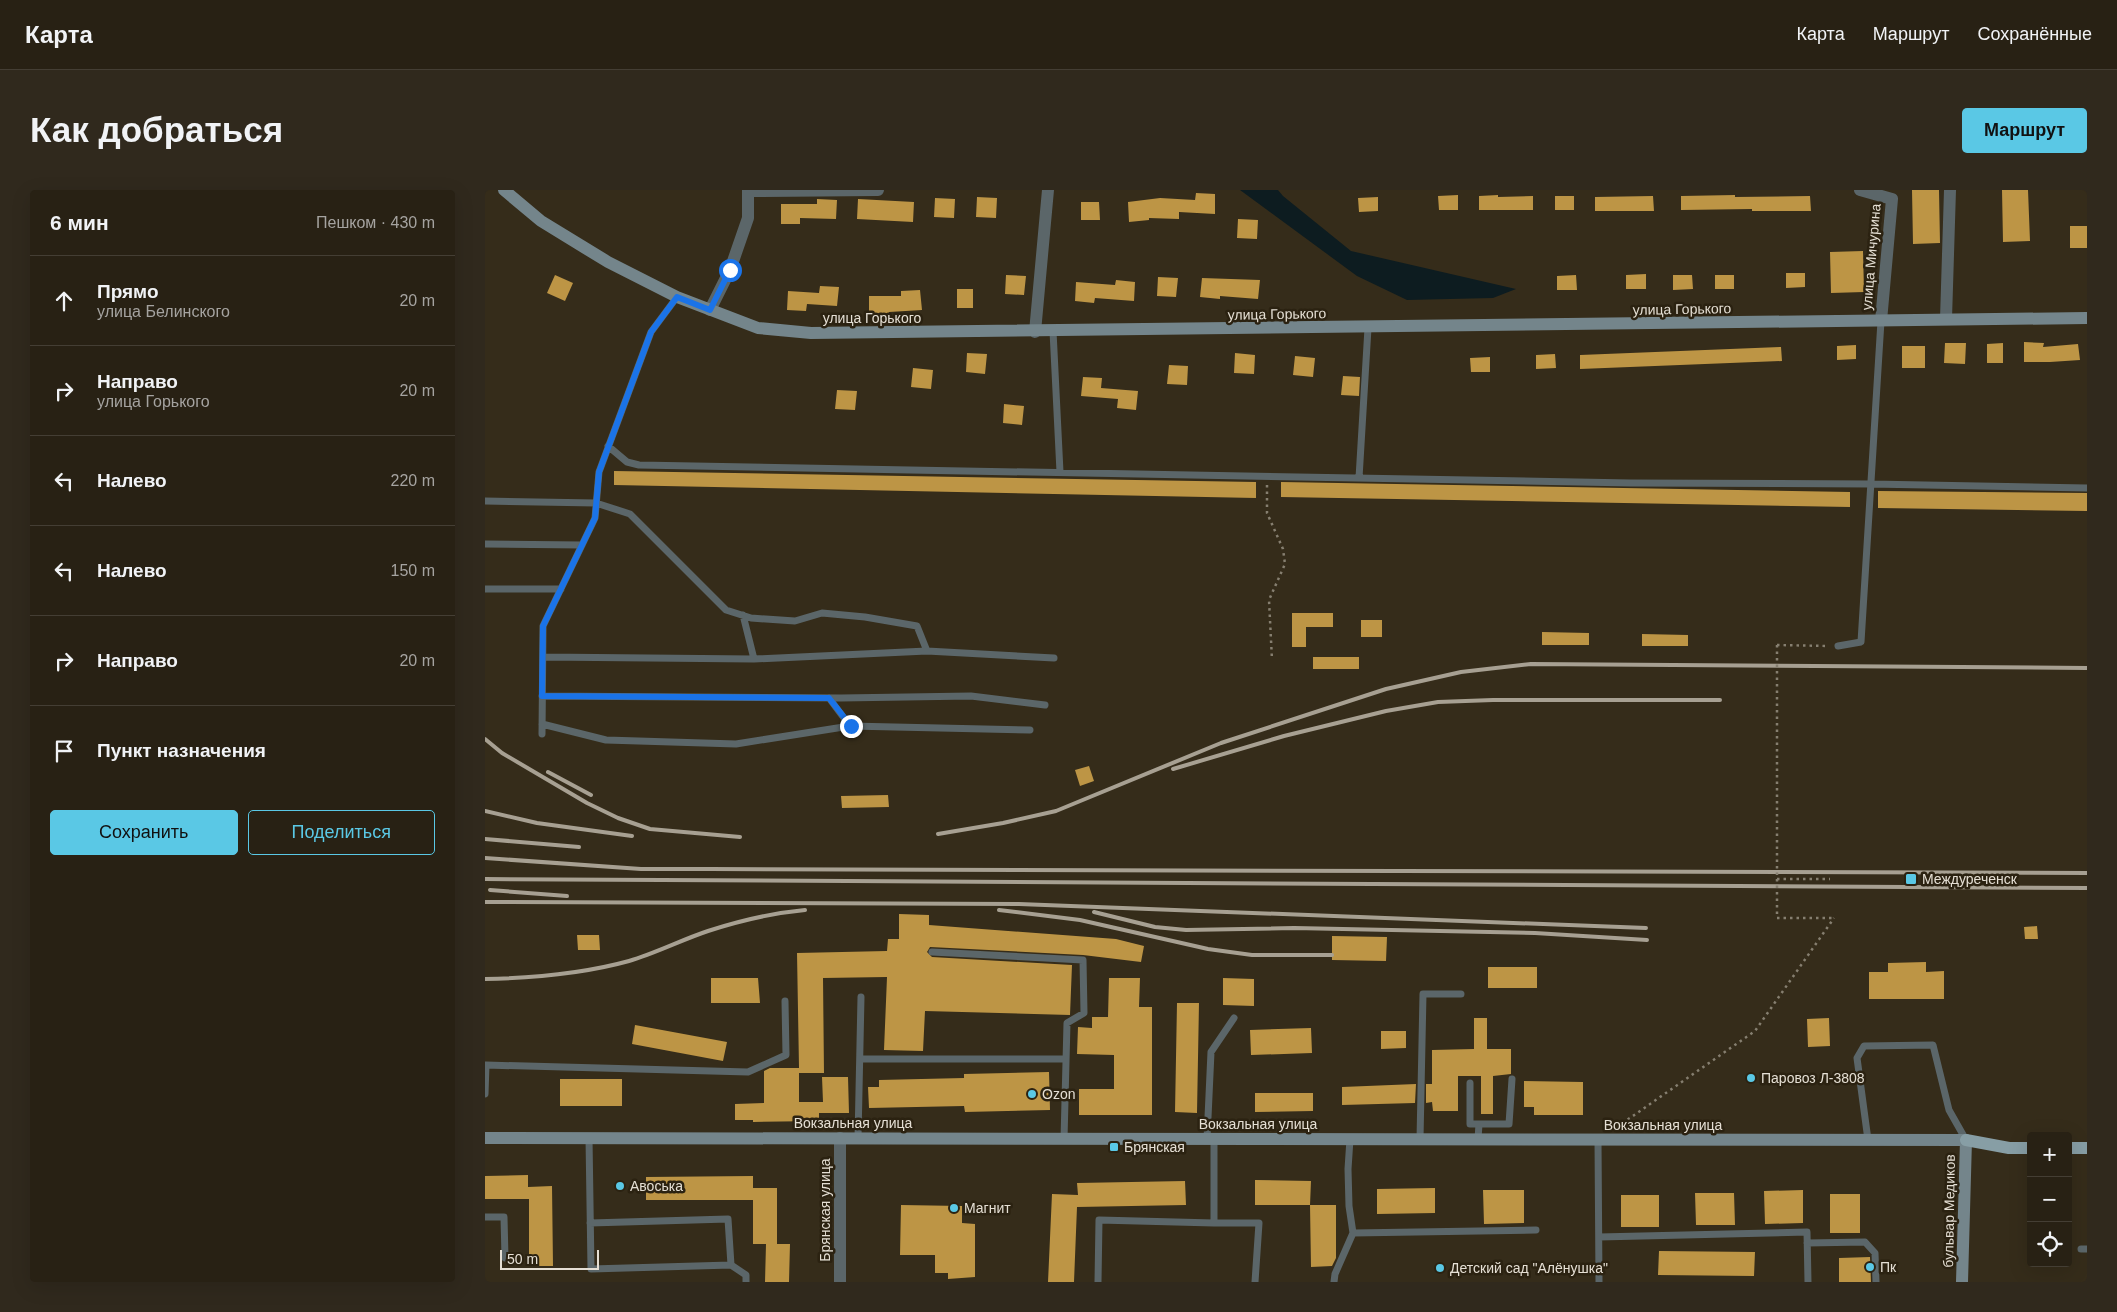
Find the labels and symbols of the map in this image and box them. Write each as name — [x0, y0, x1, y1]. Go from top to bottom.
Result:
street label: улица Мичурина — [1858, 203, 1884, 311]
route start — [719, 259, 742, 282]
street label: улица Горького — [1633, 300, 1732, 318]
street label: улица Горького — [1228, 305, 1327, 323]
street label: улица Горького — [823, 310, 921, 326]
route end — [840, 715, 863, 738]
place label: Междуреченск — [1922, 871, 2018, 887]
marker: Междуреченск — [1904, 872, 1918, 886]
place label: Паровоз Л-3808 — [1761, 1070, 1865, 1086]
marker: Паровоз Л-3808 — [1745, 1072, 1757, 1084]
place label: Ozon — [1042, 1086, 1075, 1102]
marker: Ozon — [1026, 1088, 1038, 1100]
street label: Вокзальная улица — [794, 1115, 912, 1131]
street label: Вокзальная улица — [1199, 1116, 1317, 1132]
street label: Вокзальная улица — [1604, 1117, 1722, 1133]
place label: Брянская — [1124, 1139, 1185, 1155]
marker: Брянская — [1108, 1141, 1120, 1153]
street label: бульвар Медиков — [1940, 1154, 1958, 1268]
street label: Брянская улица — [817, 1158, 833, 1262]
place label: Авоська — [630, 1178, 683, 1194]
marker: Авоська — [614, 1180, 626, 1192]
place label: Магнит — [964, 1200, 1011, 1216]
marker: Магнит — [948, 1202, 960, 1214]
scale bar — [500, 1247, 599, 1270]
place label: Пк — [1880, 1259, 1897, 1275]
place label: Детский сад "Алёнушка" — [1450, 1260, 1608, 1276]
marker: Пк — [1864, 1261, 1876, 1273]
marker: Детский сад "Алёнушка" — [1434, 1262, 1446, 1274]

